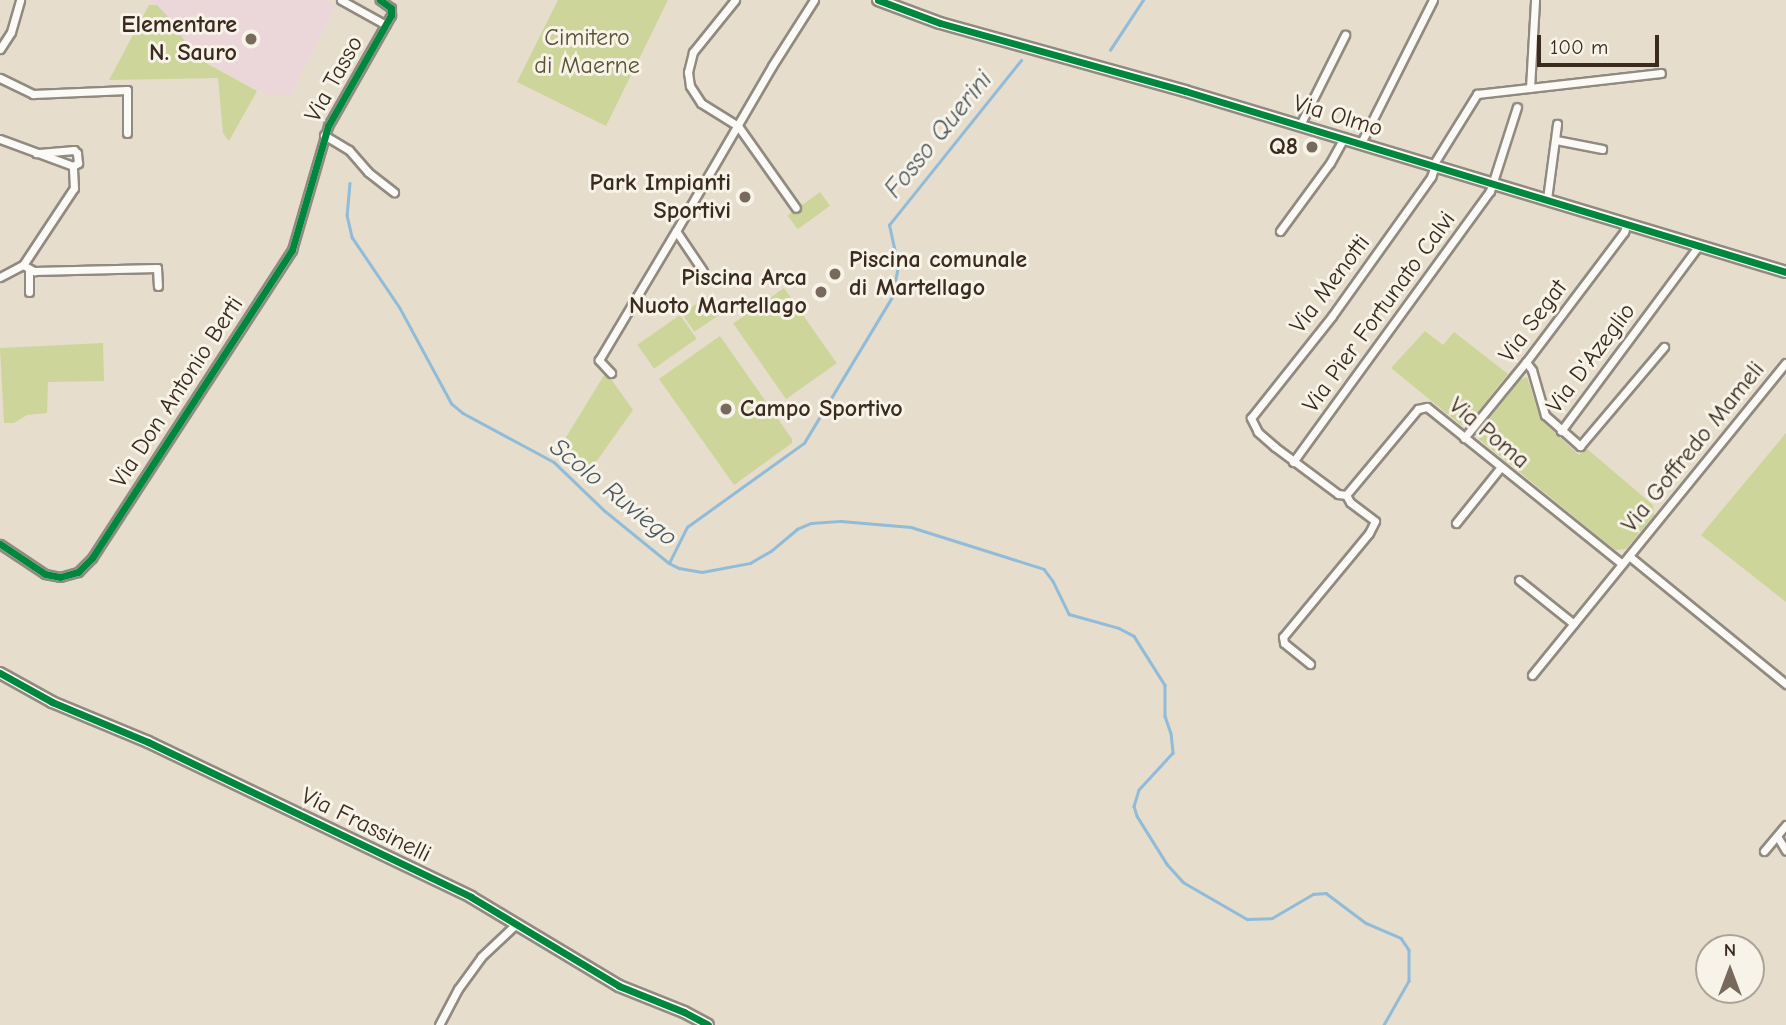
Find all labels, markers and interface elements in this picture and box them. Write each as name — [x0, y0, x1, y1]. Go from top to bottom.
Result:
place label: Elementare N. Sauro — [121, 11, 237, 67]
scale bar — [1541, 21, 1664, 65]
park label: Cimitero di Maerne — [534, 24, 640, 80]
marker: Elementare N. Sauro — [243, 31, 259, 47]
street label: Via Tasso — [299, 31, 369, 127]
text: 100 m — [1550, 35, 1608, 59]
water label: Fosso Querini — [878, 65, 1000, 205]
street label: Via Olmo — [1290, 89, 1386, 143]
place label: Q8 — [1269, 133, 1298, 161]
marker: Q8 — [1304, 139, 1320, 155]
place label: Park Impianti Sportivi — [590, 169, 731, 225]
marker: Park Impianti Sportivi — [737, 189, 753, 205]
street label: Via Pier Fortunato Calvi — [1296, 206, 1462, 418]
street label: Via Menotti — [1284, 229, 1376, 339]
place label: Piscina comunale di Martellago — [849, 246, 1027, 302]
place label: Piscina Arca Nuoto Martellago — [629, 264, 807, 320]
marker: Piscina comunale di Martellago — [827, 266, 843, 282]
street label: Via Segat — [1493, 274, 1573, 368]
marker: Piscina Arca Nuoto Martellago — [813, 284, 829, 300]
street label: Via Don Antonio Berti — [104, 291, 250, 493]
street label: Via D'Azeglio — [1540, 297, 1642, 419]
street label: Via Goffredo Mameli — [1615, 356, 1771, 538]
street label: Via Poma — [1443, 391, 1535, 475]
place label: Campo Sportivo — [740, 395, 903, 423]
marker: Campo Sportivo — [718, 401, 734, 417]
water label: Scolo Ruviego — [543, 432, 683, 554]
street label: Via Frassinelli — [296, 781, 436, 869]
north arrow — [1695, 934, 1765, 1004]
text: N — [1724, 939, 1736, 961]

